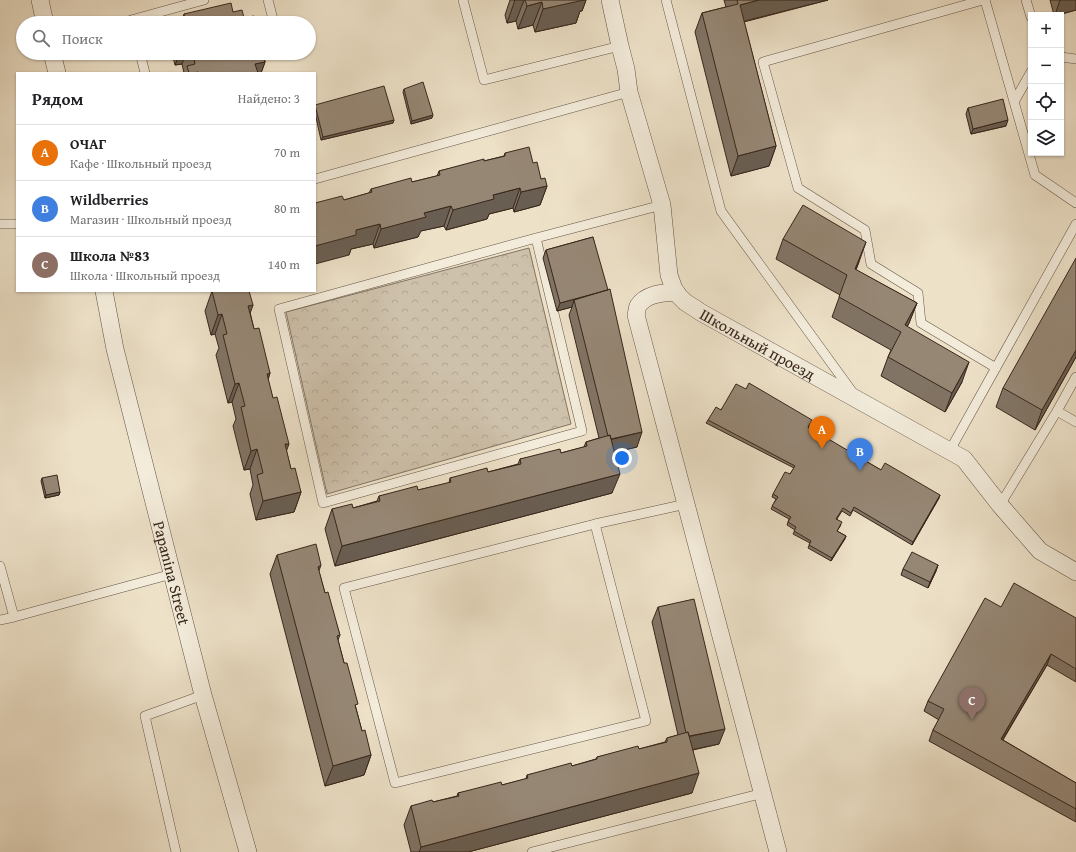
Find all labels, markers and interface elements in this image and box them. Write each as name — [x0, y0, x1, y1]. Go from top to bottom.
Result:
map controls — [1028, 12, 1064, 156]
button: + — [1028, 12, 1064, 48]
search box — [16, 16, 316, 60]
icon: search — [30, 27, 52, 49]
text: Поиск — [62, 28, 103, 49]
button: − — [1028, 48, 1064, 84]
button: locate — [1028, 84, 1064, 120]
text: Рядом — [32, 86, 83, 111]
text: Найдено: 3 — [238, 89, 300, 108]
button: layers — [1028, 120, 1064, 156]
text: ОЧАГ — [70, 133, 106, 154]
text: A — [41, 143, 49, 162]
text: 70 m — [274, 143, 300, 162]
text: Кафе · Школьный проезд — [70, 154, 212, 173]
text: Wildberries — [70, 189, 148, 210]
text: B — [41, 199, 49, 218]
text: 80 m — [274, 199, 300, 218]
text: Магазин · Школьный проезд — [70, 210, 232, 229]
text: Школа №83 — [70, 245, 150, 266]
text: C — [41, 255, 49, 274]
text: 140 m — [268, 255, 300, 274]
text: Школа · Школьный проезд — [70, 266, 220, 285]
street label: Школьный проезд — [696, 302, 820, 386]
pin: A — [809, 416, 835, 449]
pin: B — [847, 438, 873, 471]
your location — [612, 448, 632, 468]
street label: Papanina Street — [147, 518, 197, 628]
pin: C — [959, 687, 985, 720]

